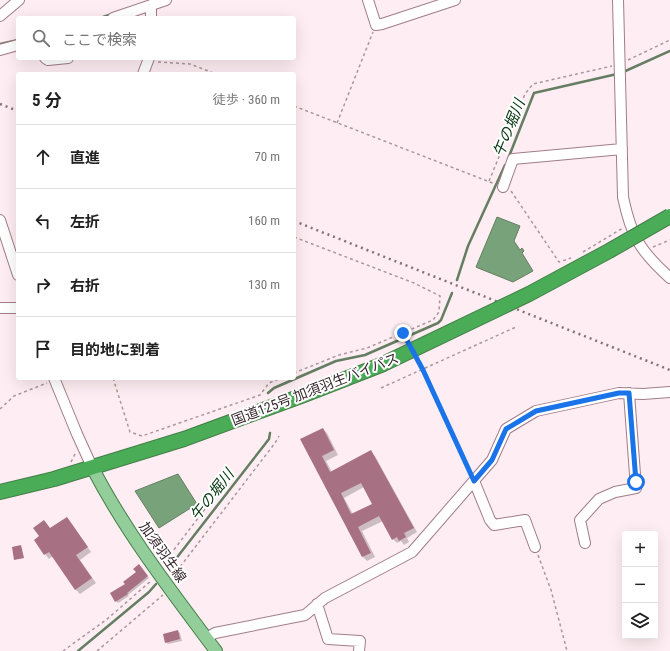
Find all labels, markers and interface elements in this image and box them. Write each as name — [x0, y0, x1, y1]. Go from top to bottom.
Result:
search box — [16, 16, 296, 60]
icon: search — [30, 27, 52, 49]
text: ここで検索 — [62, 31, 137, 49]
text: 5 分 — [32, 90, 62, 110]
text: 徒歩 · 360 m — [213, 92, 280, 107]
water label: 午の堀川 — [489, 95, 529, 159]
icon: ahead — [32, 146, 54, 168]
text: 直進 — [70, 149, 100, 167]
text: 70 m — [254, 149, 280, 164]
icon: left — [32, 210, 54, 232]
text: 左折 — [70, 213, 100, 231]
text: 160 m — [248, 213, 280, 228]
icon: right — [32, 274, 54, 296]
text: 右折 — [70, 277, 100, 295]
text: 130 m — [248, 277, 280, 292]
route end — [394, 324, 412, 342]
icon: arrive — [32, 338, 54, 360]
text: 目的地に到着 — [70, 341, 160, 359]
street label: 国道125号 加須羽生バイパス — [229, 350, 401, 428]
water label: 午の堀川 — [186, 464, 239, 524]
route start — [627, 473, 645, 491]
street label: 加須羽生線 — [136, 519, 190, 585]
map controls — [622, 531, 658, 639]
button: + — [622, 531, 658, 567]
button: − — [622, 567, 658, 603]
button: layers — [622, 603, 658, 639]

